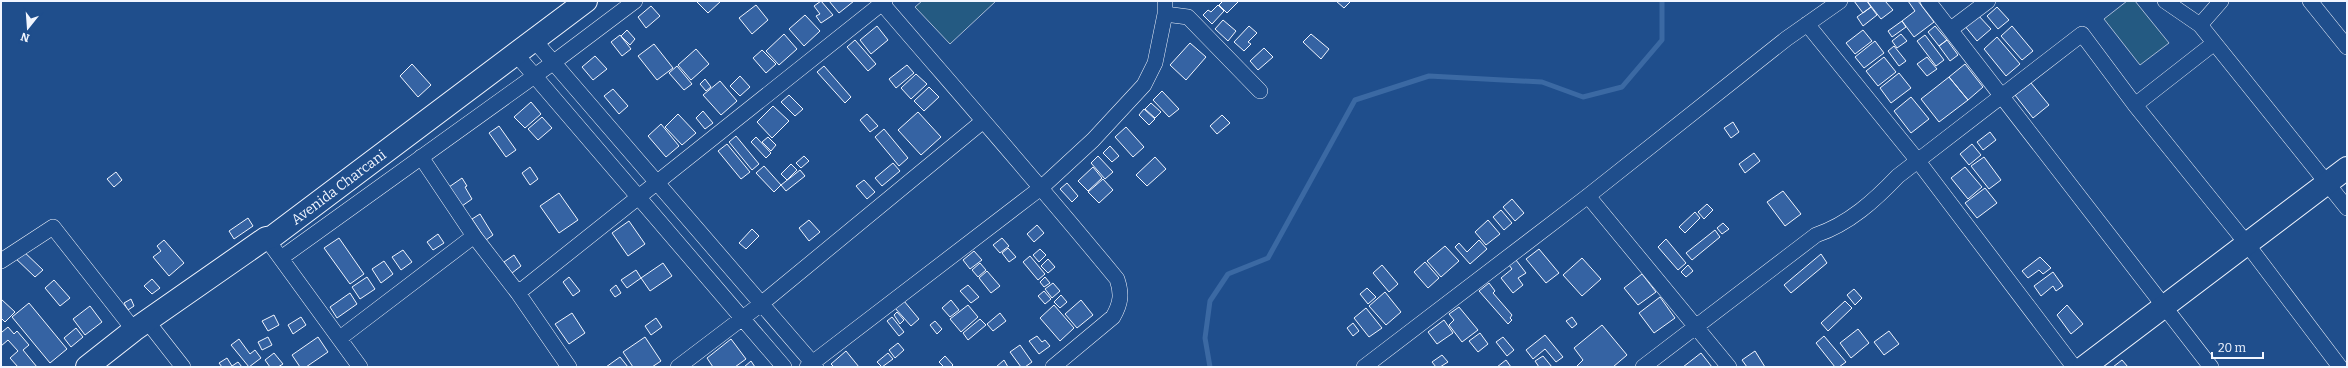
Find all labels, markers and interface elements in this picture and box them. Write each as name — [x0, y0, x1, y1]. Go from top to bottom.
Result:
north arrow — [8, 8, 48, 48]
text: N — [19, 29, 31, 45]
street label: Avenida Charcani — [288, 146, 390, 229]
scale bar — [2212, 334, 2263, 360]
text: 20 m — [2218, 341, 2247, 355]

